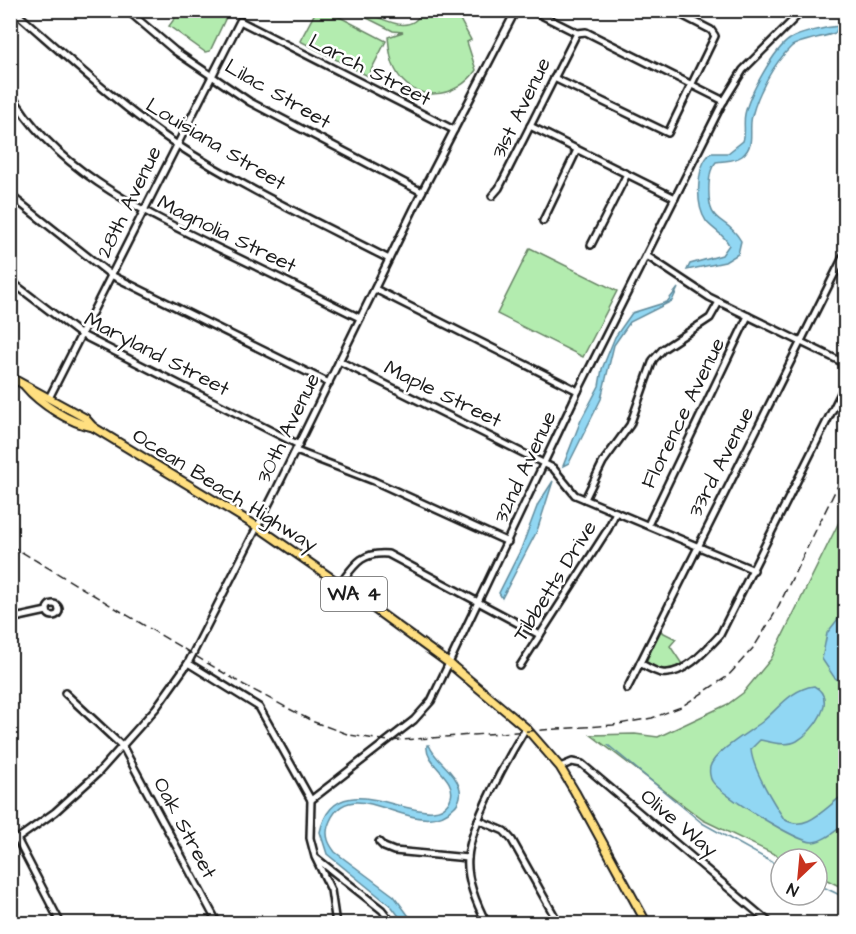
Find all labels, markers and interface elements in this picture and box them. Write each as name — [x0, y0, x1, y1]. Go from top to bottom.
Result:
street label: Larch Street — [304, 27, 437, 113]
street label: Lilac Street — [220, 52, 337, 136]
street label: 31st Avenue — [484, 53, 558, 163]
street label: Louisiana Street — [140, 91, 292, 198]
street label: 28th Avenue — [89, 141, 169, 263]
street label: Magnolia Street — [152, 188, 302, 282]
street label: Maryland Street — [78, 305, 235, 405]
street label: Florence Avenue — [634, 333, 732, 493]
street label: Maple Street — [379, 353, 507, 436]
street label: 30th Avenue — [249, 368, 327, 488]
street label: 33rd Avenue — [681, 402, 761, 522]
street label: 32nd Avenue — [486, 406, 564, 528]
street label: Ocean Beach Highway — [126, 421, 324, 561]
street label: Tibbetts Drive — [506, 515, 604, 647]
road number: WA 4 — [321, 577, 387, 611]
street label: Oak Street — [146, 772, 224, 884]
street label: Olive Way — [633, 782, 724, 866]
north arrow — [769, 847, 829, 907]
text: N — [784, 877, 802, 902]

